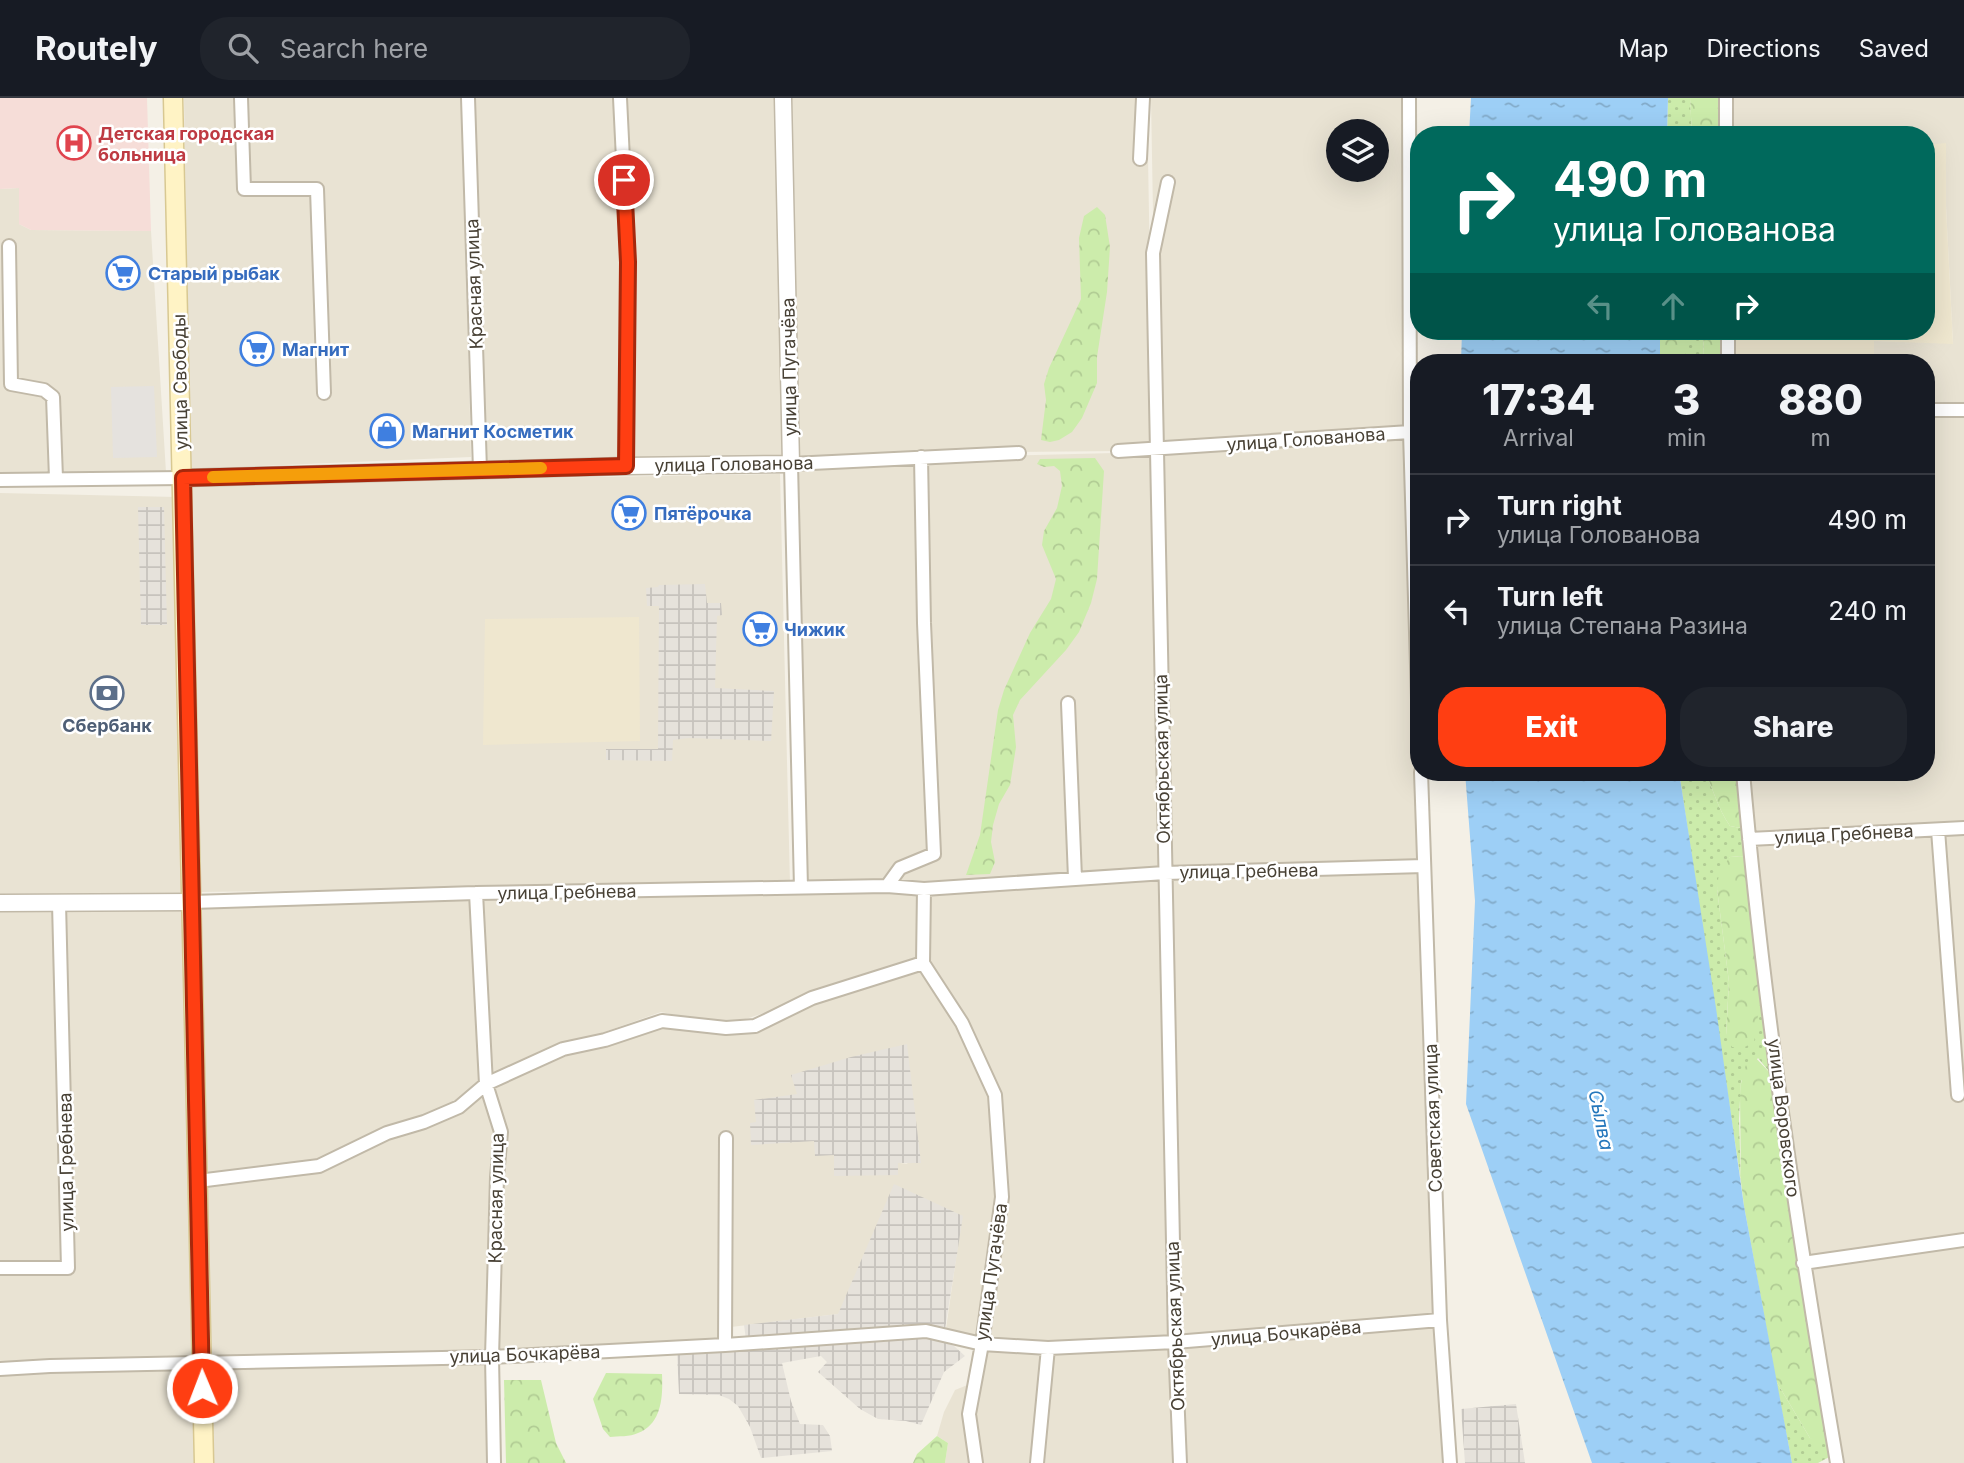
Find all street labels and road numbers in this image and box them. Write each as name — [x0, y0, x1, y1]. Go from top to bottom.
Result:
street label: Красная улица — [461, 218, 487, 350]
street label: улица Пугачёва — [777, 297, 801, 437]
street label: улица Свободы — [168, 314, 192, 450]
street label: улица Голованова — [1226, 423, 1386, 455]
street label: улица Голованова — [654, 452, 814, 476]
street label: Октябрьская улица — [1150, 674, 1174, 844]
street label: улица Гребнева — [1774, 820, 1914, 848]
street label: улица Гребнева — [1179, 859, 1319, 883]
street label: улица Гребнева — [497, 880, 637, 904]
street label: улица Воровского — [1764, 1038, 1804, 1198]
street label: Советская улица — [1420, 1043, 1446, 1193]
street label: улица Гребнева — [54, 1092, 78, 1232]
street label: Красная улица — [484, 1133, 508, 1263]
street label: улица Пугачёва — [971, 1202, 1011, 1342]
street label: Октябрьская улица — [1162, 1241, 1188, 1411]
street label: улица Бочкарёва — [1210, 1316, 1362, 1350]
street label: улица Бочкарёва — [449, 1341, 601, 1367]

